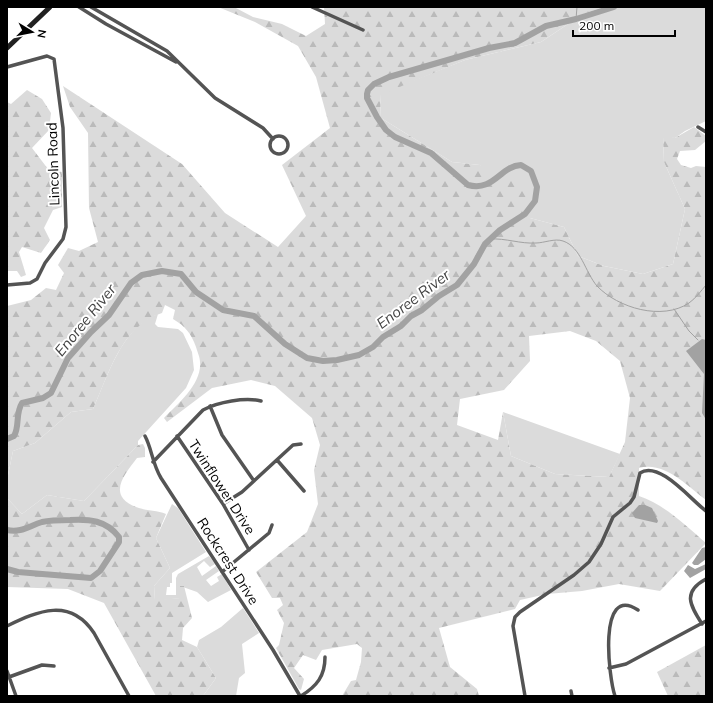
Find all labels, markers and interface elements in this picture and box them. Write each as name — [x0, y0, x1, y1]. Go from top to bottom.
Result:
north arrow — [12, 12, 52, 52]
scale bar — [573, 12, 675, 38]
text: 200 m — [579, 18, 614, 33]
text: N — [34, 28, 49, 39]
street label: Lincoln Road — [43, 122, 63, 206]
water label: Enoree River — [372, 265, 454, 333]
water label: Enoree River — [50, 280, 120, 360]
street label: Twinflower Drive — [185, 436, 259, 538]
street label: Rockcrest Drive — [193, 514, 263, 608]

